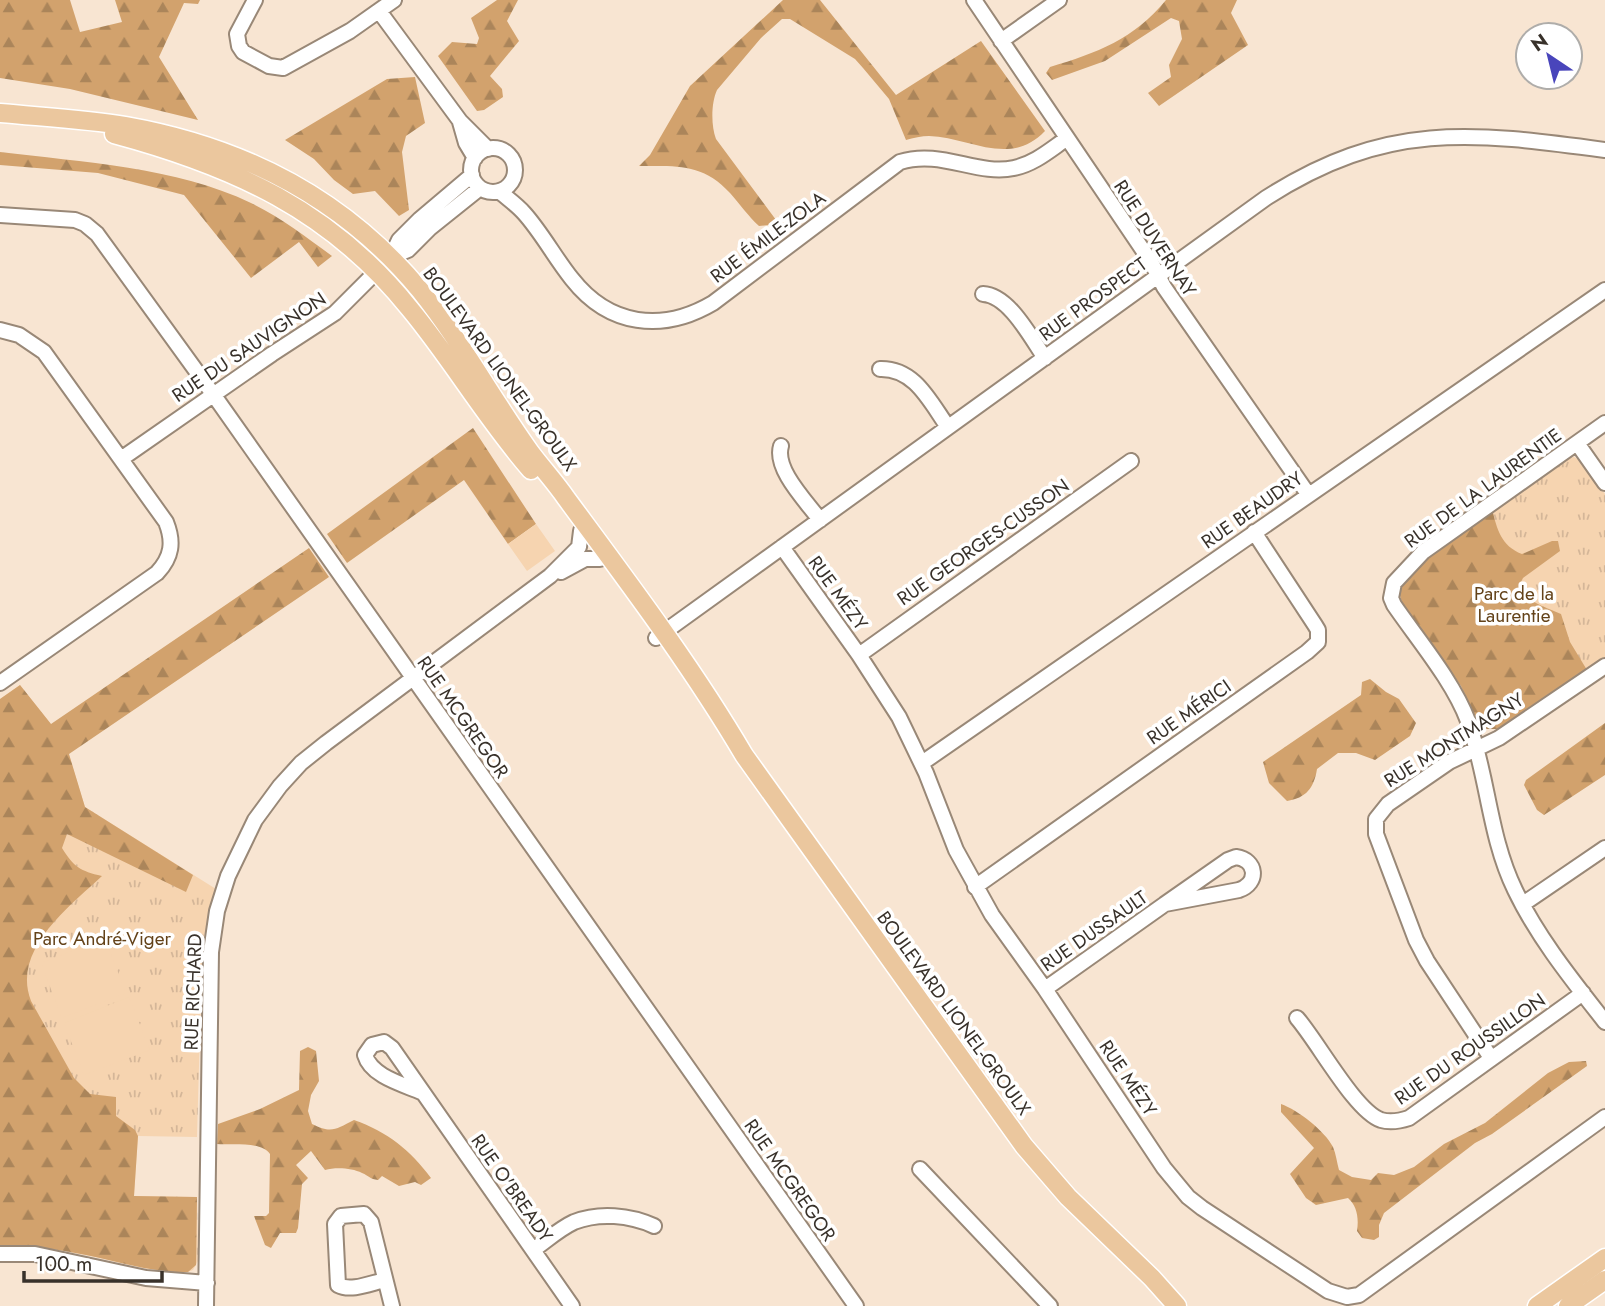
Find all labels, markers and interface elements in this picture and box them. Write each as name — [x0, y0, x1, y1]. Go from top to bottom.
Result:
north arrow — [1514, 21, 1584, 91]
text: N — [1526, 27, 1553, 58]
street label: RUE DUVERNAY — [1107, 175, 1203, 302]
street label: RUE ÉMILE-ZOLA — [705, 184, 832, 289]
street label: RUE PROSPECT — [1034, 251, 1153, 347]
street label: BOULEVARD LIONEL-GROULX — [417, 261, 584, 477]
street label: RUE DU SAUVIGNON — [167, 285, 331, 409]
street label: RUE DE LA LAURENTIE — [1399, 422, 1567, 554]
street label: RUE BEAUDRY — [1196, 465, 1309, 555]
street label: RUE GEORGES-CUSSON — [891, 472, 1075, 612]
street label: RUE MÉZY — [802, 550, 874, 636]
park label: Parc de la Laurentie — [1474, 580, 1554, 629]
street label: RUE MCGREGOR — [411, 651, 515, 784]
street label: RUE MÉRICI — [1141, 673, 1237, 751]
street label: RUE MONTMAGNY — [1379, 686, 1529, 794]
street label: RUE DUSSAULT — [1035, 884, 1153, 978]
street label: BOULEVARD LIONEL-GROULX — [871, 905, 1038, 1121]
park label: Parc André-Viger — [33, 925, 171, 952]
street label: RUE RICHARD — [177, 933, 209, 1051]
street label: RUE DU ROUSSILLON — [1389, 987, 1551, 1111]
street label: RUE MÉZY — [1093, 1035, 1163, 1122]
street label: RUE MCGREGOR — [738, 1114, 842, 1247]
street label: RUE O'BREADY — [465, 1129, 559, 1248]
scale bar — [24, 1240, 163, 1284]
text: 100 m — [35, 1249, 92, 1279]

